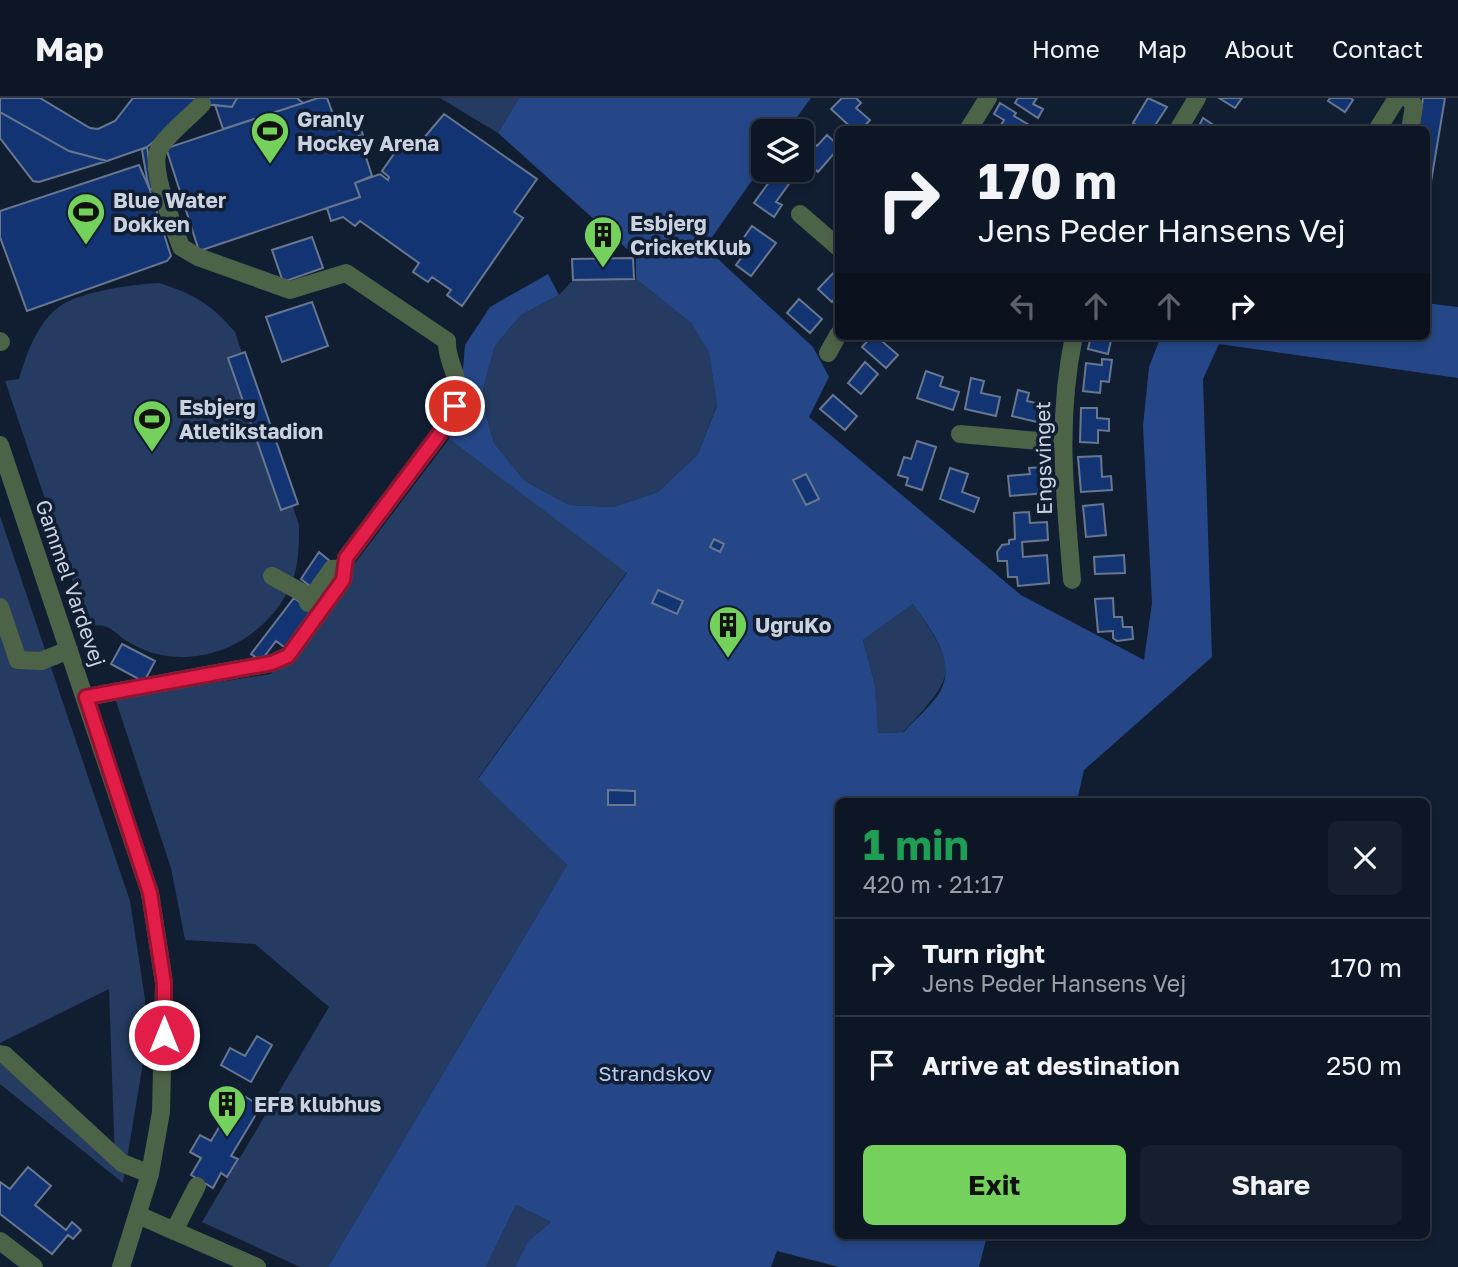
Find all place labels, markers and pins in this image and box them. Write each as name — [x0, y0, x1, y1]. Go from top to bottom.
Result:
place label: Granly Hockey Arena — [297, 106, 439, 156]
sports icon: Granly Hockey Arena — [249, 110, 291, 165]
place label: Blue Water Dokken — [113, 187, 226, 237]
sports icon: Blue Water Dokken — [65, 191, 107, 246]
place label: Esbjerg CricketKlub — [630, 210, 751, 260]
building icon: Esbjerg CricketKlub — [582, 214, 624, 269]
pin — [425, 376, 485, 436]
place label: Esbjerg Atletikstadion — [179, 394, 323, 444]
sports icon: Esbjerg Atletikstadion — [131, 398, 173, 453]
building icon: UgruKo — [707, 604, 749, 659]
place label: UgruKo — [755, 612, 831, 638]
building icon: EFB klubhus — [206, 1083, 248, 1138]
place label: EFB klubhus — [254, 1091, 381, 1117]

